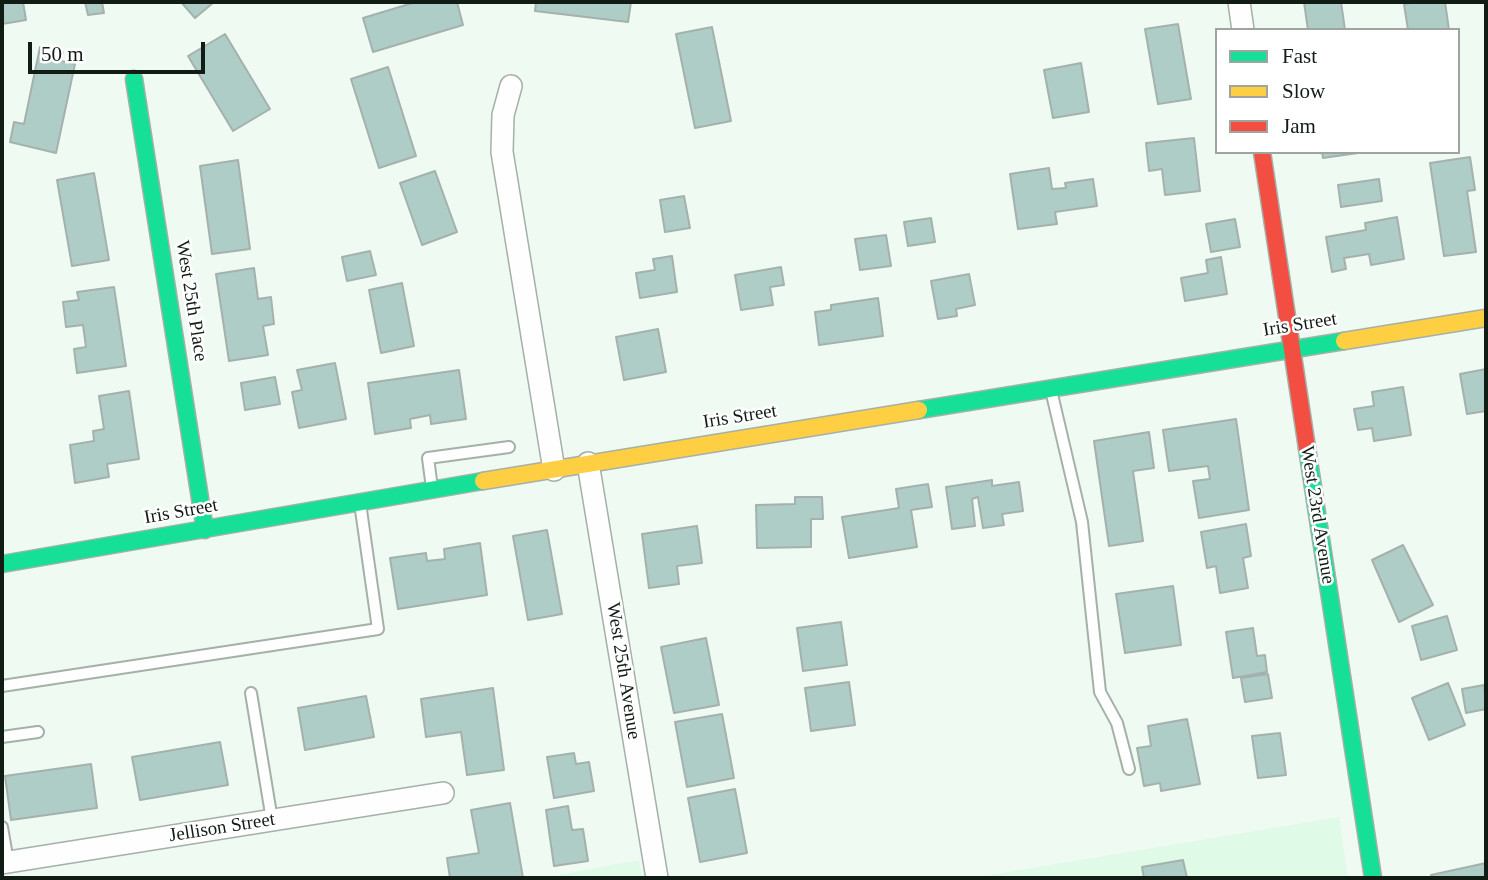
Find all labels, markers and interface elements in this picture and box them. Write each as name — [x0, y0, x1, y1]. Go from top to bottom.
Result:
scale bar — [32, 28, 208, 72]
legend — [1215, 28, 1460, 154]
text: 50 m — [41, 42, 84, 66]
text: Fast — [1282, 44, 1317, 68]
text: Slow — [1282, 79, 1325, 103]
text: Jam — [1282, 114, 1316, 138]
street label: West 25th Place — [170, 239, 212, 363]
street label: Iris Street — [1261, 308, 1339, 342]
street label: Iris Street — [701, 400, 779, 434]
street label: West 23rd Avenue — [1295, 444, 1339, 586]
street label: Iris Street — [142, 494, 220, 530]
street label: West 25th Avenue — [601, 601, 645, 741]
street label: Jellison Street — [167, 808, 277, 848]

